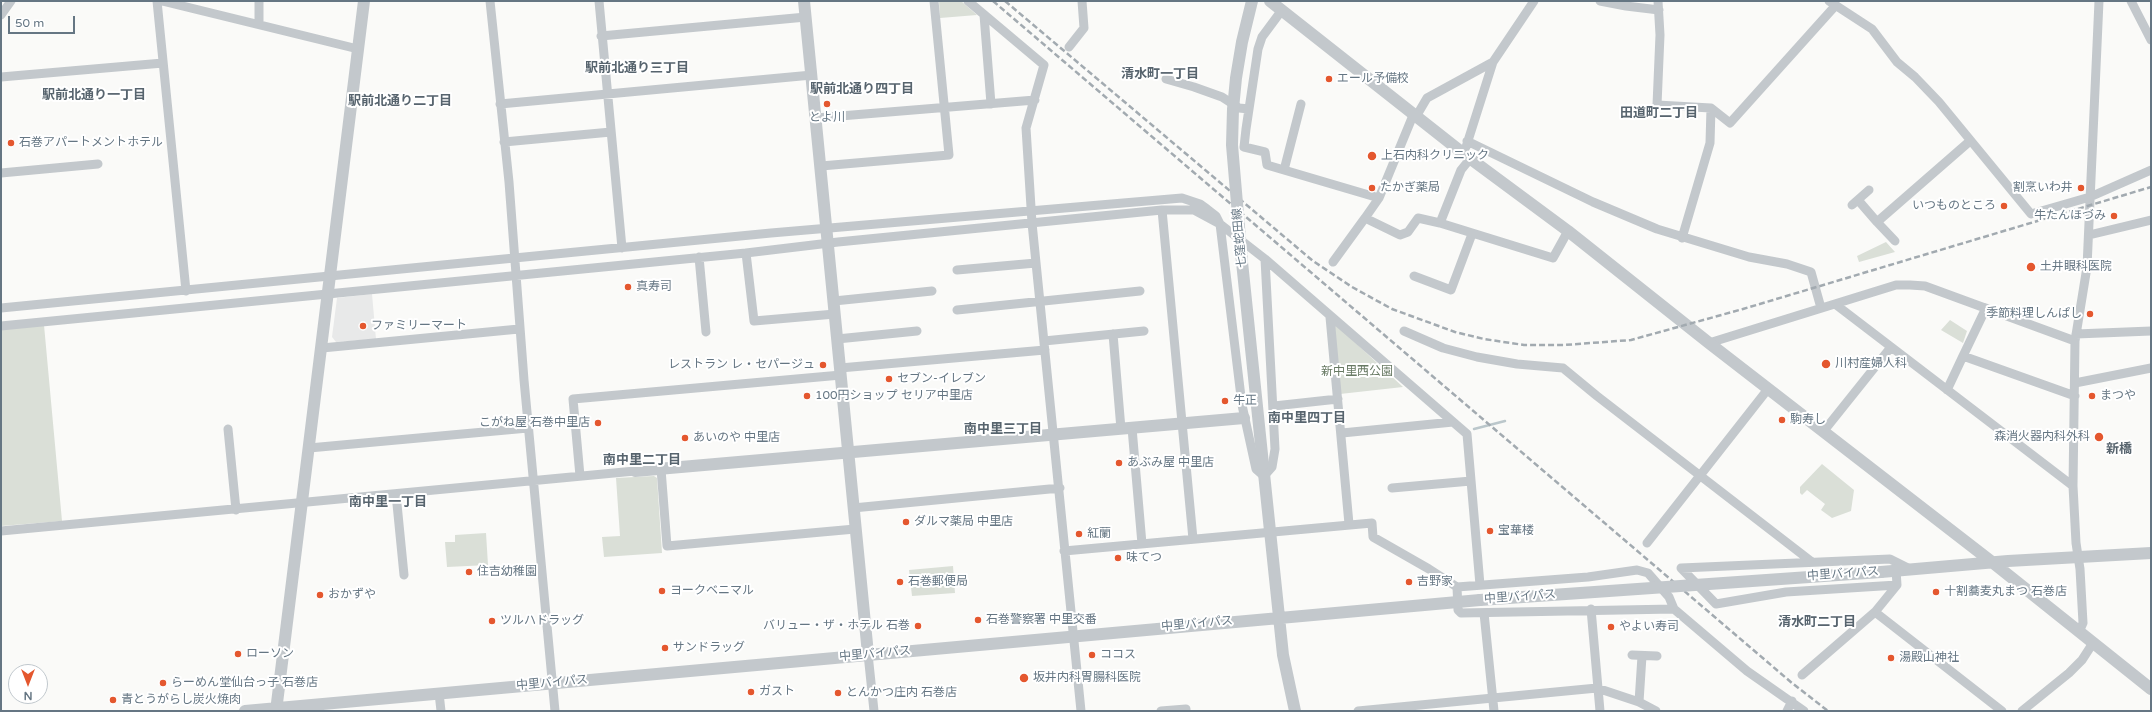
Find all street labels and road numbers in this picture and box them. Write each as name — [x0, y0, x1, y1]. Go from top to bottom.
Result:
street label: 七窪蛇田線 — [1230, 207, 1250, 269]
street label: 中里バイパス — [1807, 564, 1879, 584]
street label: 中里バイパス — [1484, 587, 1556, 607]
street label: 中里バイパス — [1161, 614, 1233, 634]
street label: 中里バイパス — [839, 644, 911, 664]
street label: 中里バイパス — [516, 673, 588, 693]

